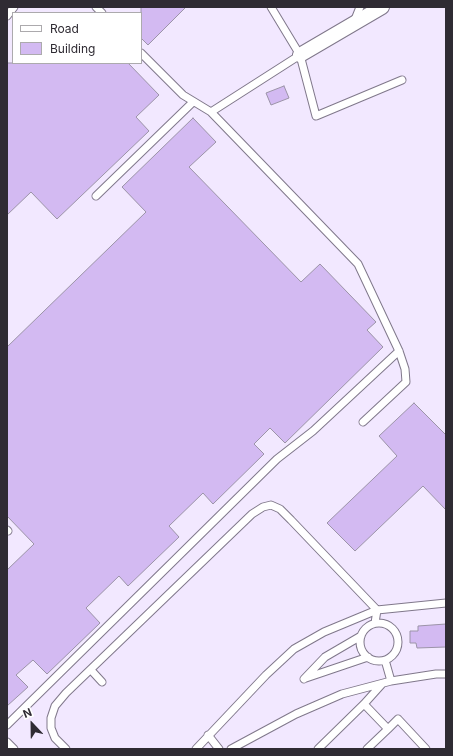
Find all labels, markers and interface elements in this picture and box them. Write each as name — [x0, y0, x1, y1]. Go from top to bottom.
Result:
legend — [12, 12, 142, 64]
text: Road — [50, 21, 79, 36]
text: Building — [50, 41, 95, 56]
north arrow — [12, 704, 52, 744]
text: N — [21, 705, 34, 721]

